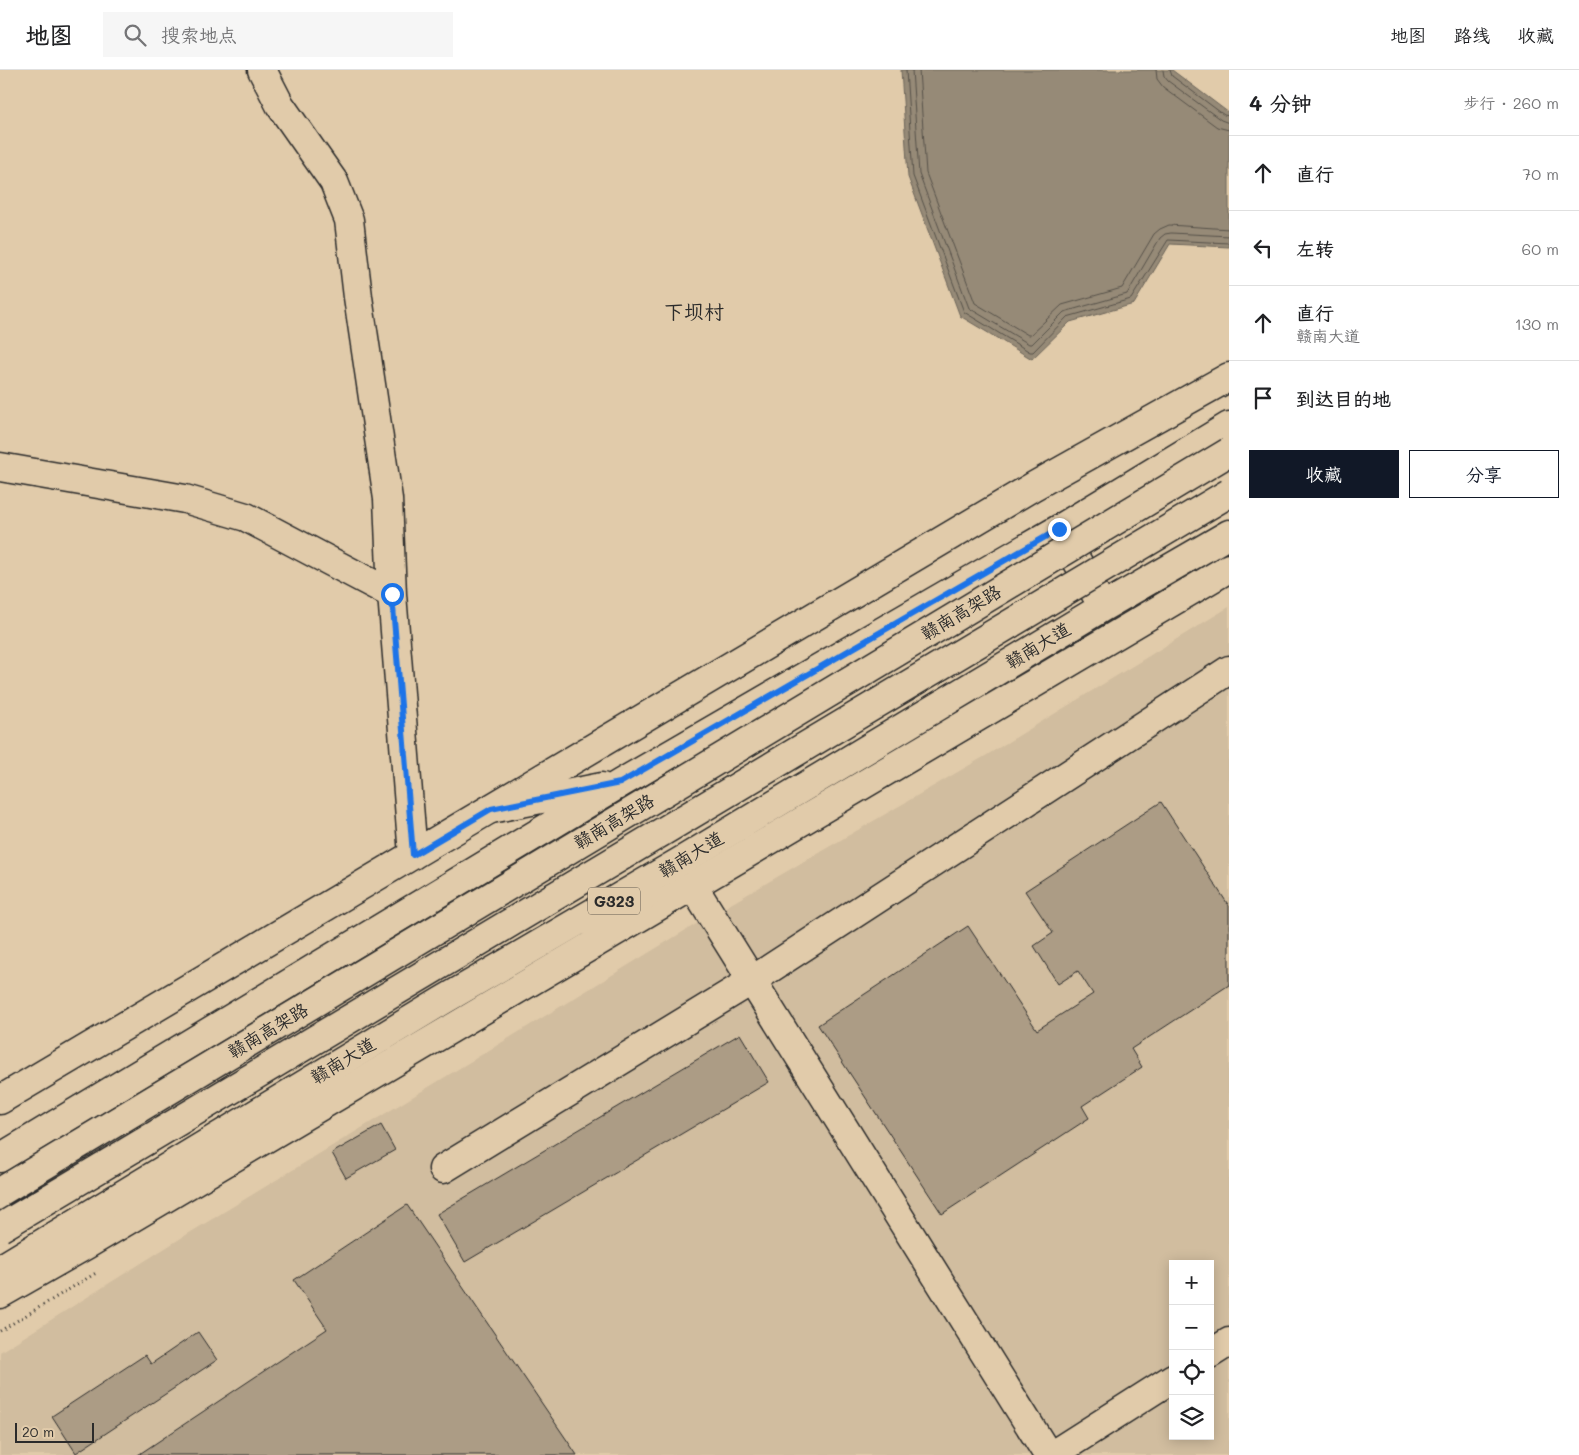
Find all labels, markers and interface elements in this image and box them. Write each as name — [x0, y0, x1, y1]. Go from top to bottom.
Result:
search box — [103, 12, 453, 57]
text: 地图 — [25, 19, 73, 50]
icon: search — [121, 21, 149, 49]
text: 搜索地点 — [161, 22, 237, 47]
text: 地图 — [1390, 23, 1426, 47]
text: 路线 — [1454, 23, 1490, 47]
text: 收藏 — [1518, 23, 1554, 47]
text: 4 分钟 — [1249, 89, 1312, 116]
text: 步行 · 260 m — [1463, 92, 1559, 113]
icon: ahead — [1249, 159, 1277, 187]
text: 直行 — [1296, 161, 1334, 186]
text: 70 m — [1522, 163, 1559, 184]
icon: left — [1249, 234, 1277, 262]
text: 左转 — [1296, 236, 1334, 261]
text: 60 m — [1522, 238, 1559, 259]
district label: 下坝村 — [664, 298, 724, 324]
text: 直行 — [1296, 300, 1334, 325]
icon: ahead — [1249, 309, 1277, 337]
text: 130 m — [1515, 313, 1559, 334]
text: 赣南大道 — [1296, 325, 1360, 346]
icon: arrive — [1249, 384, 1277, 412]
text: 到达目的地 — [1296, 386, 1391, 411]
button: 收藏 — [1249, 450, 1399, 498]
button: 分享 — [1409, 450, 1559, 498]
route end — [1048, 518, 1071, 541]
street label: 赣南高架路 — [916, 579, 1005, 646]
route start — [381, 583, 404, 606]
street label: 赣南大道 — [1000, 616, 1075, 674]
street label: 赣南高架路 — [569, 788, 658, 855]
street label: 赣南大道 — [653, 825, 728, 883]
road number: G323 — [588, 888, 640, 914]
street label: 赣南高架路 — [223, 997, 312, 1064]
street label: 赣南大道 — [305, 1031, 380, 1089]
map controls — [1169, 1260, 1214, 1440]
button: + — [1169, 1260, 1214, 1305]
button: − — [1169, 1305, 1214, 1350]
button: locate — [1169, 1350, 1214, 1395]
button: layers — [1169, 1395, 1214, 1440]
scale bar — [15, 1420, 94, 1443]
text: 20 m — [22, 1422, 54, 1441]

